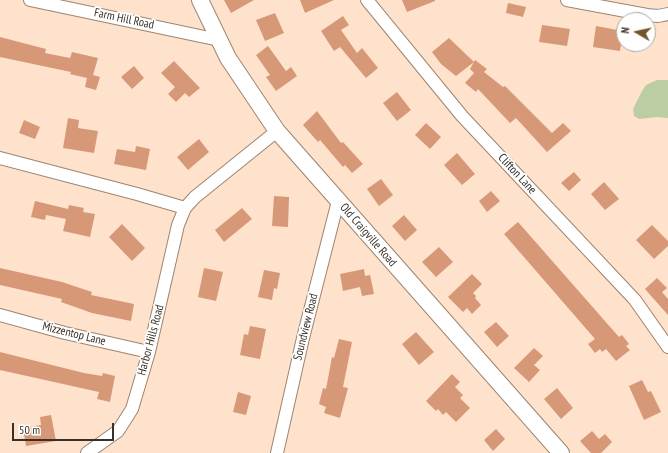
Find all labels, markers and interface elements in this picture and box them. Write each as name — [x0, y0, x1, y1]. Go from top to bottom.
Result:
street label: Farm Hill Road — [93, 6, 155, 32]
north arrow — [616, 12, 656, 52]
text: N — [618, 26, 633, 34]
street label: Clifton Lane — [495, 151, 539, 197]
street label: Old Craigville Road — [337, 200, 399, 270]
street label: Soundview Road — [291, 292, 321, 362]
street label: Harbor Hills Road — [135, 303, 167, 377]
street label: Mizzentop Lane — [41, 319, 107, 349]
scale bar — [14, 415, 116, 441]
text: 50 m — [19, 422, 40, 437]

